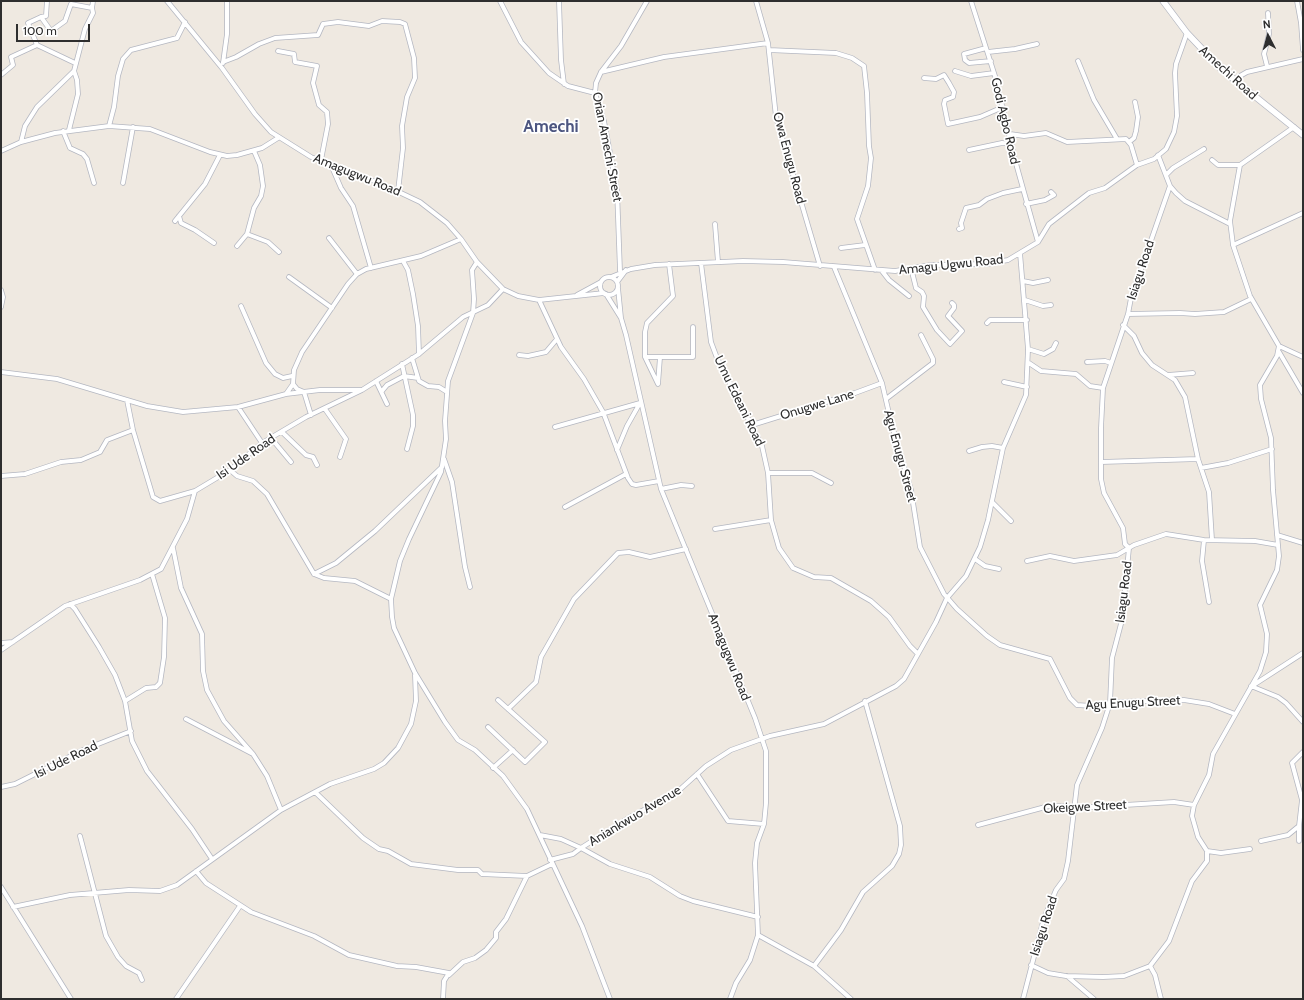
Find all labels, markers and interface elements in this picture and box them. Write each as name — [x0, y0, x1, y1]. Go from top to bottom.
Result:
scale bar — [18, 16, 92, 42]
north arrow — [1248, 16, 1288, 56]
text: N — [1262, 17, 1271, 31]
text: 100 m — [23, 23, 57, 38]
street label: Amechi Road — [1196, 43, 1260, 103]
street label: Godi Agbo Road — [987, 76, 1023, 166]
street label: Orian Amechi Street — [589, 91, 625, 203]
street label: Owa Enugu Road — [769, 111, 809, 205]
district label: Amechi — [523, 117, 579, 137]
street label: Amagugwu Road — [311, 150, 403, 200]
street label: Isiagu Road — [1124, 238, 1158, 302]
street label: Amagu Ugwu Road — [898, 252, 1004, 278]
street label: Umu Edeani Road — [710, 353, 768, 449]
street label: Onugwe Lane — [778, 386, 856, 424]
street label: Agu Enugu Street — [880, 408, 920, 504]
street label: Isi Ude Road — [213, 431, 279, 483]
street label: Isiagu Road — [1112, 560, 1136, 624]
street label: Amagugwu Road — [704, 611, 754, 703]
street label: Agu Enugu Street — [1085, 693, 1181, 713]
street label: Isi Ude Road — [32, 738, 100, 782]
street label: Aniankwuo Avenue — [586, 782, 684, 850]
street label: Okeigwe Street — [1043, 797, 1127, 817]
street label: Isiagu Road — [1027, 894, 1061, 958]

